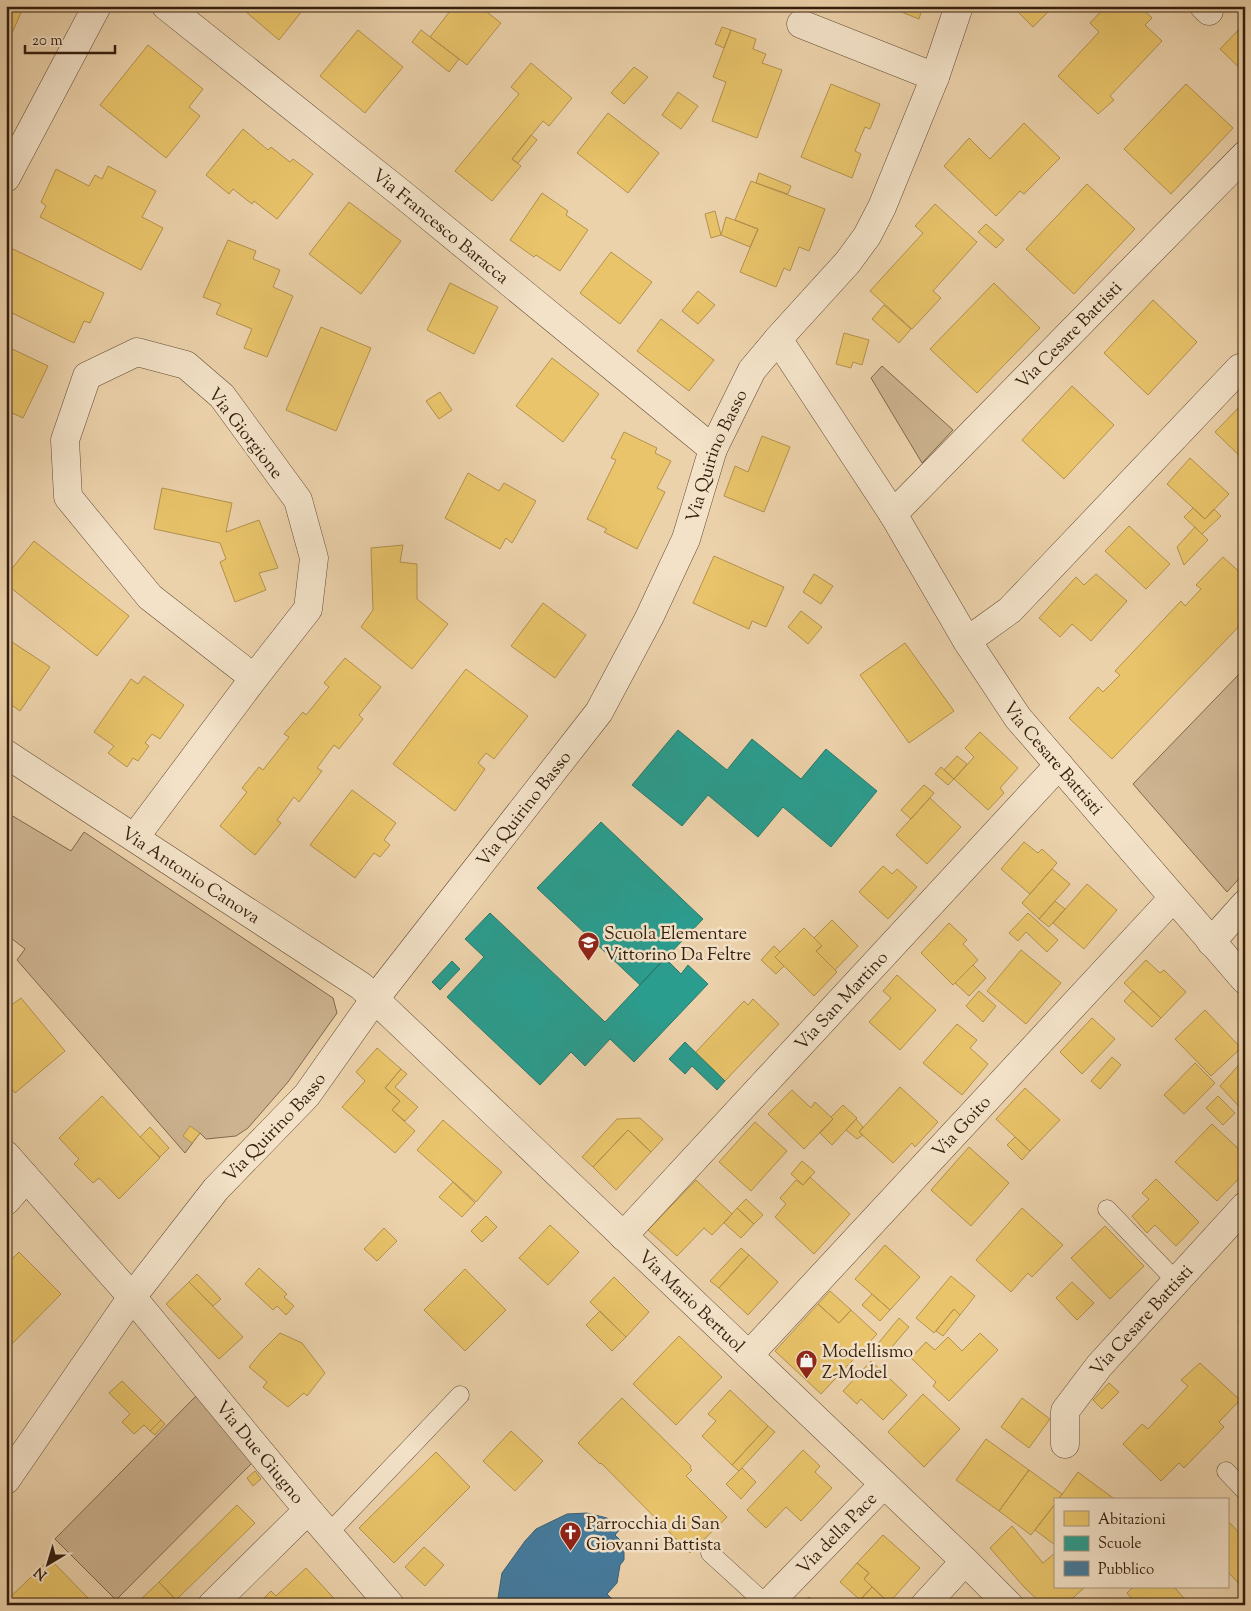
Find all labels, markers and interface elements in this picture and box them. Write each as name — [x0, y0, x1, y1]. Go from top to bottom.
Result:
scale bar — [25, 22, 115, 54]
text: 20 m — [32, 31, 63, 52]
street label: Via Francesco Baracca — [365, 164, 514, 291]
street label: Via Cesare Battisti — [1011, 276, 1129, 396]
street label: Via Giorgione — [200, 383, 288, 485]
street label: Via Quirino Basso — [681, 385, 755, 526]
street label: Via Cesare Battisti — [996, 697, 1108, 822]
street label: Via Quirino Basso — [471, 746, 579, 873]
street label: Via Antonio Canova — [115, 822, 265, 932]
place label: Scuola Elementare Vittorino Da Feltre — [604, 922, 751, 969]
school or university icon: Scuola Elementare Vittorino Da Feltre — [576, 931, 600, 962]
street label: Via San Martino — [790, 946, 895, 1057]
street label: Via Quirino Basso — [218, 1068, 334, 1189]
street label: Via Goito — [927, 1091, 998, 1164]
street label: Via Mario Bertuol — [631, 1245, 750, 1360]
street label: Via Cesare Battisti — [1085, 1260, 1200, 1382]
place label: Modellismo Z-Model — [822, 1340, 913, 1387]
shop icon: Modellismo Z-Model — [794, 1349, 818, 1380]
street label: Via Due Giugno — [208, 1396, 309, 1511]
street label: Via della Pace — [792, 1487, 884, 1582]
legend — [1054, 1498, 1228, 1588]
text: Abitazioni — [1098, 1510, 1166, 1531]
place label: Parrocchia di San Giovanni Battista — [586, 1512, 721, 1559]
church icon: Parrocchia di San Giovanni Battista — [558, 1521, 582, 1552]
text: Scuole — [1098, 1534, 1142, 1555]
north arrow — [22, 1538, 72, 1588]
text: Pubblico — [1098, 1560, 1154, 1581]
text: N — [31, 1561, 52, 1584]

